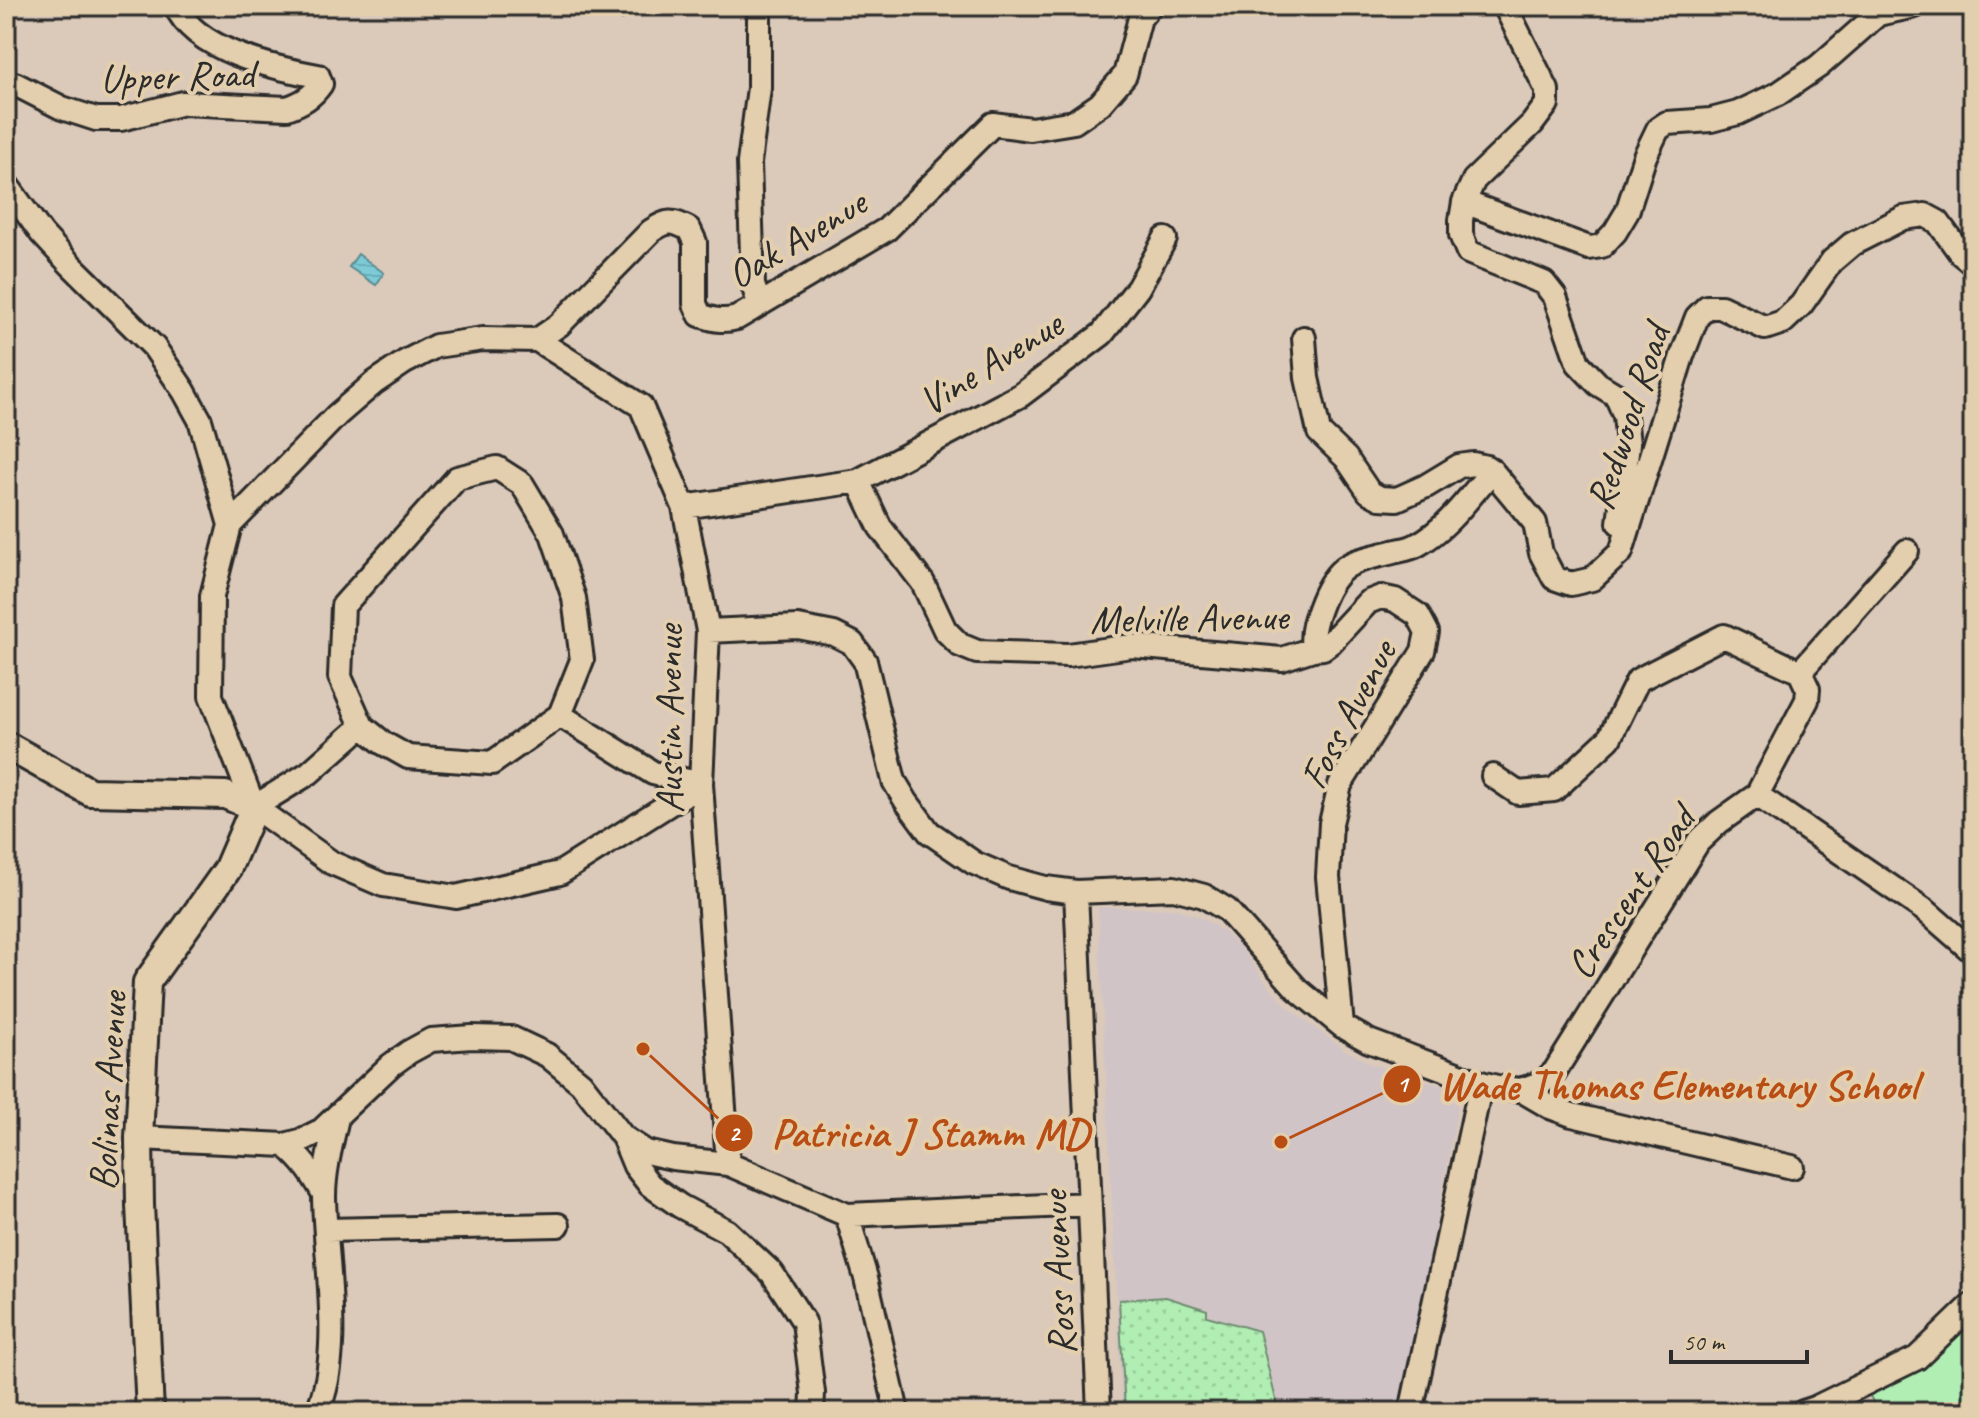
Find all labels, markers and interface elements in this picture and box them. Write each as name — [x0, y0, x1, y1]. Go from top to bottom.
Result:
street label: Upper Road — [99, 48, 261, 104]
street label: Oak Avenue — [718, 176, 878, 300]
street label: Vine Avenue — [909, 298, 1074, 426]
street label: Redwood Road — [1575, 313, 1683, 516]
street label: Melville Avenue — [1090, 591, 1291, 645]
street label: Austin Avenue — [644, 622, 694, 813]
street label: Foss Avenue — [1288, 629, 1409, 797]
street label: Crescent Road — [1555, 792, 1710, 988]
street label: Bolinas Avenue — [78, 987, 138, 1192]
callout: Wade Thomas Elementary School — [1382, 1051, 1934, 1117]
text: Wade Thomas Elementary School — [1439, 1059, 1926, 1112]
text: 1 — [1397, 1069, 1411, 1099]
callout: Patricia J Stamm MD — [714, 1100, 1106, 1166]
text: Patricia J Stamm MD — [771, 1107, 1093, 1160]
text: 2 — [729, 1118, 742, 1148]
street label: Ross Avenue — [1029, 1187, 1087, 1356]
scale bar — [1671, 1314, 1807, 1364]
text: 50 m — [1683, 1327, 1726, 1357]

